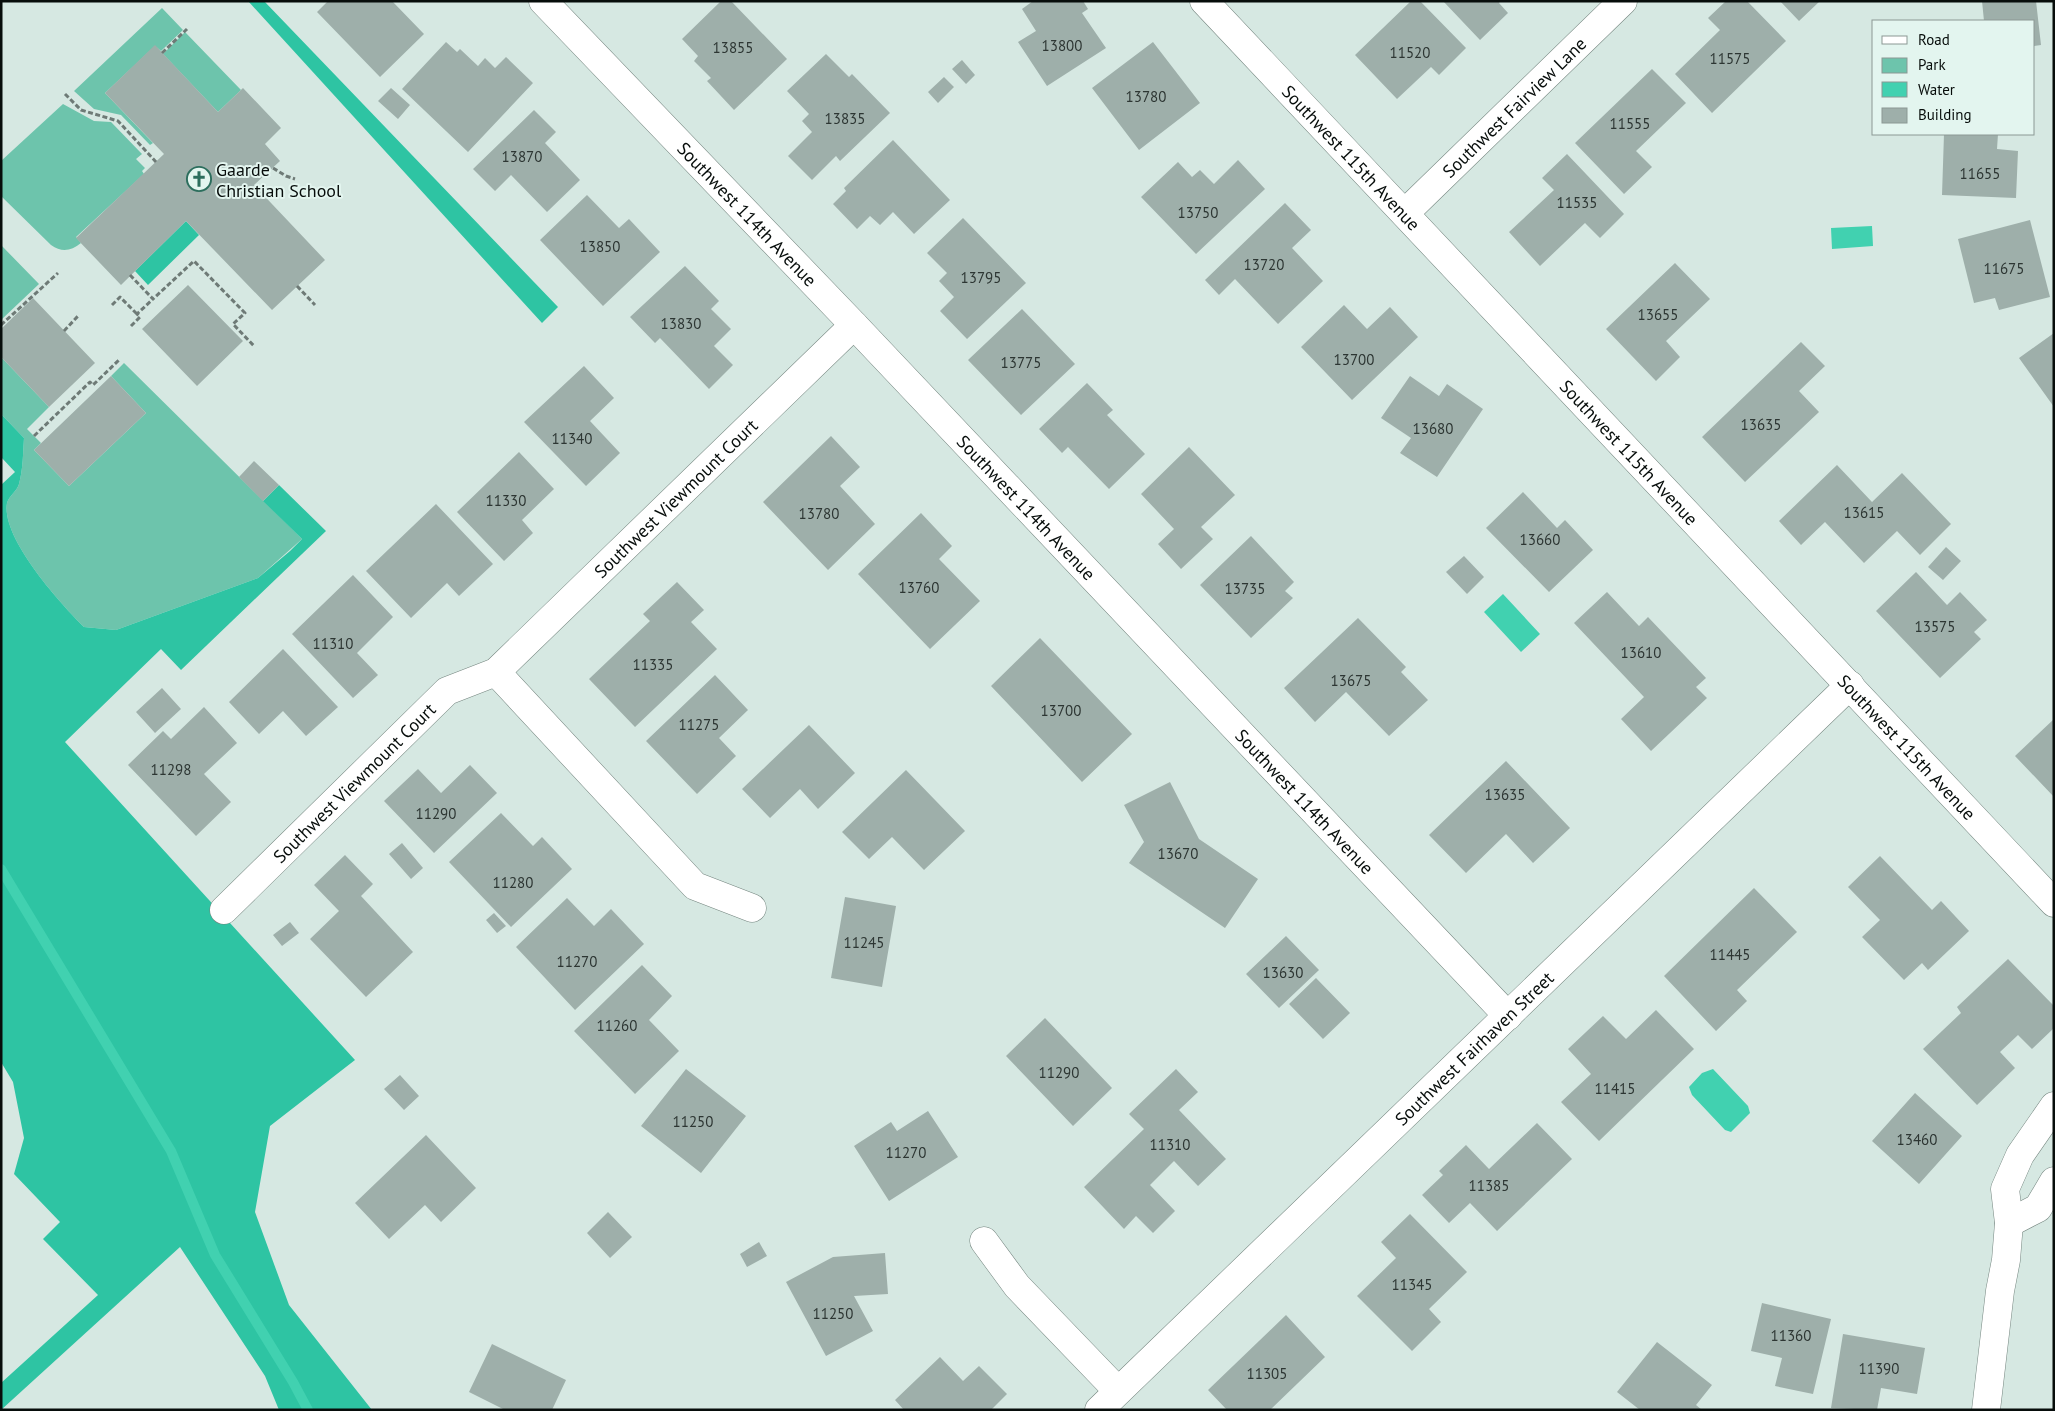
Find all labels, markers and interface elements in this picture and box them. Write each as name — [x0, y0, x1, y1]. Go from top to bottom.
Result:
legend — [1872, 20, 2035, 135]
text: Road — [1918, 30, 1950, 49]
street label: Southwest Fairview Lane — [1437, 32, 1591, 182]
house number: 13800 — [1042, 36, 1082, 55]
house number: 13855 — [713, 38, 753, 57]
house number: 11520 — [1390, 43, 1430, 62]
house number: 11575 — [1710, 49, 1750, 68]
text: Park — [1918, 55, 1946, 74]
street label: Southwest 115th Avenue — [1277, 80, 1425, 235]
text: Water — [1918, 80, 1955, 99]
house number: 13780 — [1126, 87, 1166, 106]
text: Building — [1918, 105, 1972, 124]
house number: 13835 — [825, 109, 865, 128]
house number: 11555 — [1610, 114, 1650, 133]
street label: Southwest 114th Avenue — [673, 137, 822, 291]
house number: 13870 — [502, 147, 542, 166]
place label: Gaarde Christian School — [216, 158, 342, 202]
house number: 11655 — [1960, 164, 2000, 183]
church icon: Gaarde Christian School — [186, 166, 212, 192]
house number: 11535 — [1557, 193, 1597, 212]
house number: 13750 — [1178, 203, 1218, 222]
house number: 13850 — [580, 237, 620, 256]
house number: 13720 — [1244, 255, 1284, 274]
house number: 11675 — [1984, 259, 2024, 278]
house number: 13795 — [961, 268, 1001, 287]
house number: 13655 — [1638, 305, 1678, 324]
house number: 13830 — [661, 314, 701, 333]
house number: 13700 — [1334, 350, 1374, 369]
house number: 13775 — [1001, 353, 1041, 372]
street label: Southwest 115th Avenue — [1555, 375, 1703, 530]
street label: Southwest Viewmount Court — [589, 414, 762, 583]
house number: 13635 — [1741, 415, 1781, 434]
house number: 13680 — [1413, 419, 1453, 438]
house number: 11340 — [552, 429, 592, 448]
street label: Southwest 114th Avenue — [952, 430, 1101, 585]
house number: 11330 — [486, 491, 526, 510]
house number: 13615 — [1844, 503, 1884, 522]
house number: 13780 — [799, 504, 839, 523]
house number: 13660 — [1520, 530, 1560, 549]
house number: 13760 — [899, 578, 939, 597]
house number: 13735 — [1225, 579, 1265, 598]
house number: 13575 — [1915, 617, 1955, 636]
house number: 11310 — [313, 634, 353, 653]
house number: 13610 — [1621, 643, 1661, 662]
house number: 11335 — [633, 655, 673, 674]
street label: Southwest 115th Avenue — [1833, 669, 1981, 825]
house number: 13675 — [1331, 671, 1371, 690]
street label: Southwest Viewmount Court — [268, 698, 440, 867]
house number: 13700 — [1041, 701, 1081, 720]
house number: 11275 — [679, 715, 719, 734]
street label: Southwest 114th Avenue — [1231, 724, 1379, 879]
house number: 11298 — [151, 760, 191, 779]
house number: 13635 — [1485, 785, 1525, 804]
house number: 11290 — [416, 804, 456, 823]
house number: 13670 — [1158, 844, 1198, 863]
house number: 11280 — [493, 873, 533, 892]
house number: 11245 — [844, 933, 884, 952]
house number: 11445 — [1710, 945, 1750, 964]
house number: 11270 — [557, 952, 597, 971]
house number: 13630 — [1263, 963, 1303, 982]
street label: Southwest Fairhaven Street — [1390, 966, 1558, 1130]
house number: 11260 — [597, 1016, 637, 1035]
house number: 11290 — [1039, 1063, 1079, 1082]
house number: 11415 — [1595, 1079, 1635, 1098]
house number: 11250 — [673, 1112, 713, 1131]
house number: 13460 — [1897, 1130, 1937, 1149]
house number: 11310 — [1150, 1135, 1190, 1154]
house number: 11270 — [886, 1143, 926, 1162]
house number: 11385 — [1469, 1176, 1509, 1195]
house number: 11345 — [1392, 1275, 1432, 1294]
house number: 11250 — [813, 1304, 853, 1323]
house number: 11360 — [1771, 1326, 1811, 1345]
house number: 11390 — [1859, 1359, 1899, 1378]
house number: 11305 — [1247, 1364, 1287, 1383]

